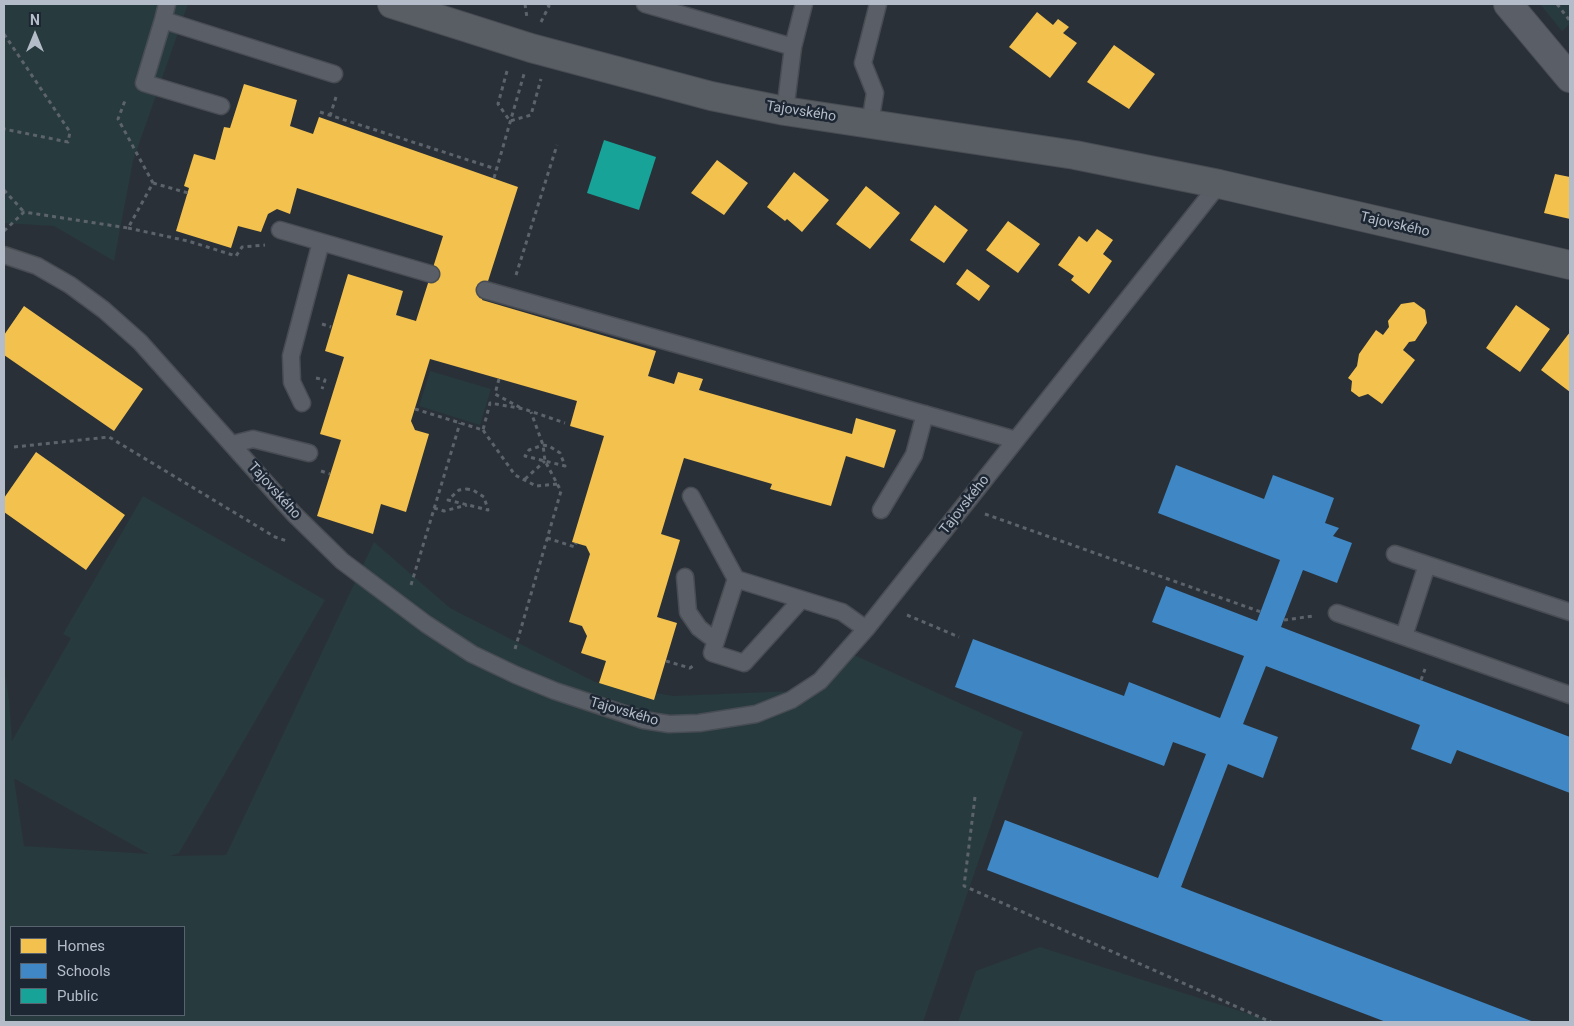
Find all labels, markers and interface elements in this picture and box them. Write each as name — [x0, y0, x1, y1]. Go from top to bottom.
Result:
north arrow — [10, 10, 60, 60]
text: N — [30, 12, 40, 28]
street label: Tajovského — [765, 98, 837, 126]
street label: Tajovského — [1359, 209, 1431, 241]
street label: Tajovského — [244, 459, 304, 523]
street label: Tajovského — [937, 472, 993, 538]
street label: Tajovského — [588, 694, 660, 730]
legend — [10, 926, 185, 1016]
text: Homes — [57, 937, 105, 955]
text: Schools — [57, 962, 111, 980]
text: Public — [57, 987, 98, 1005]

